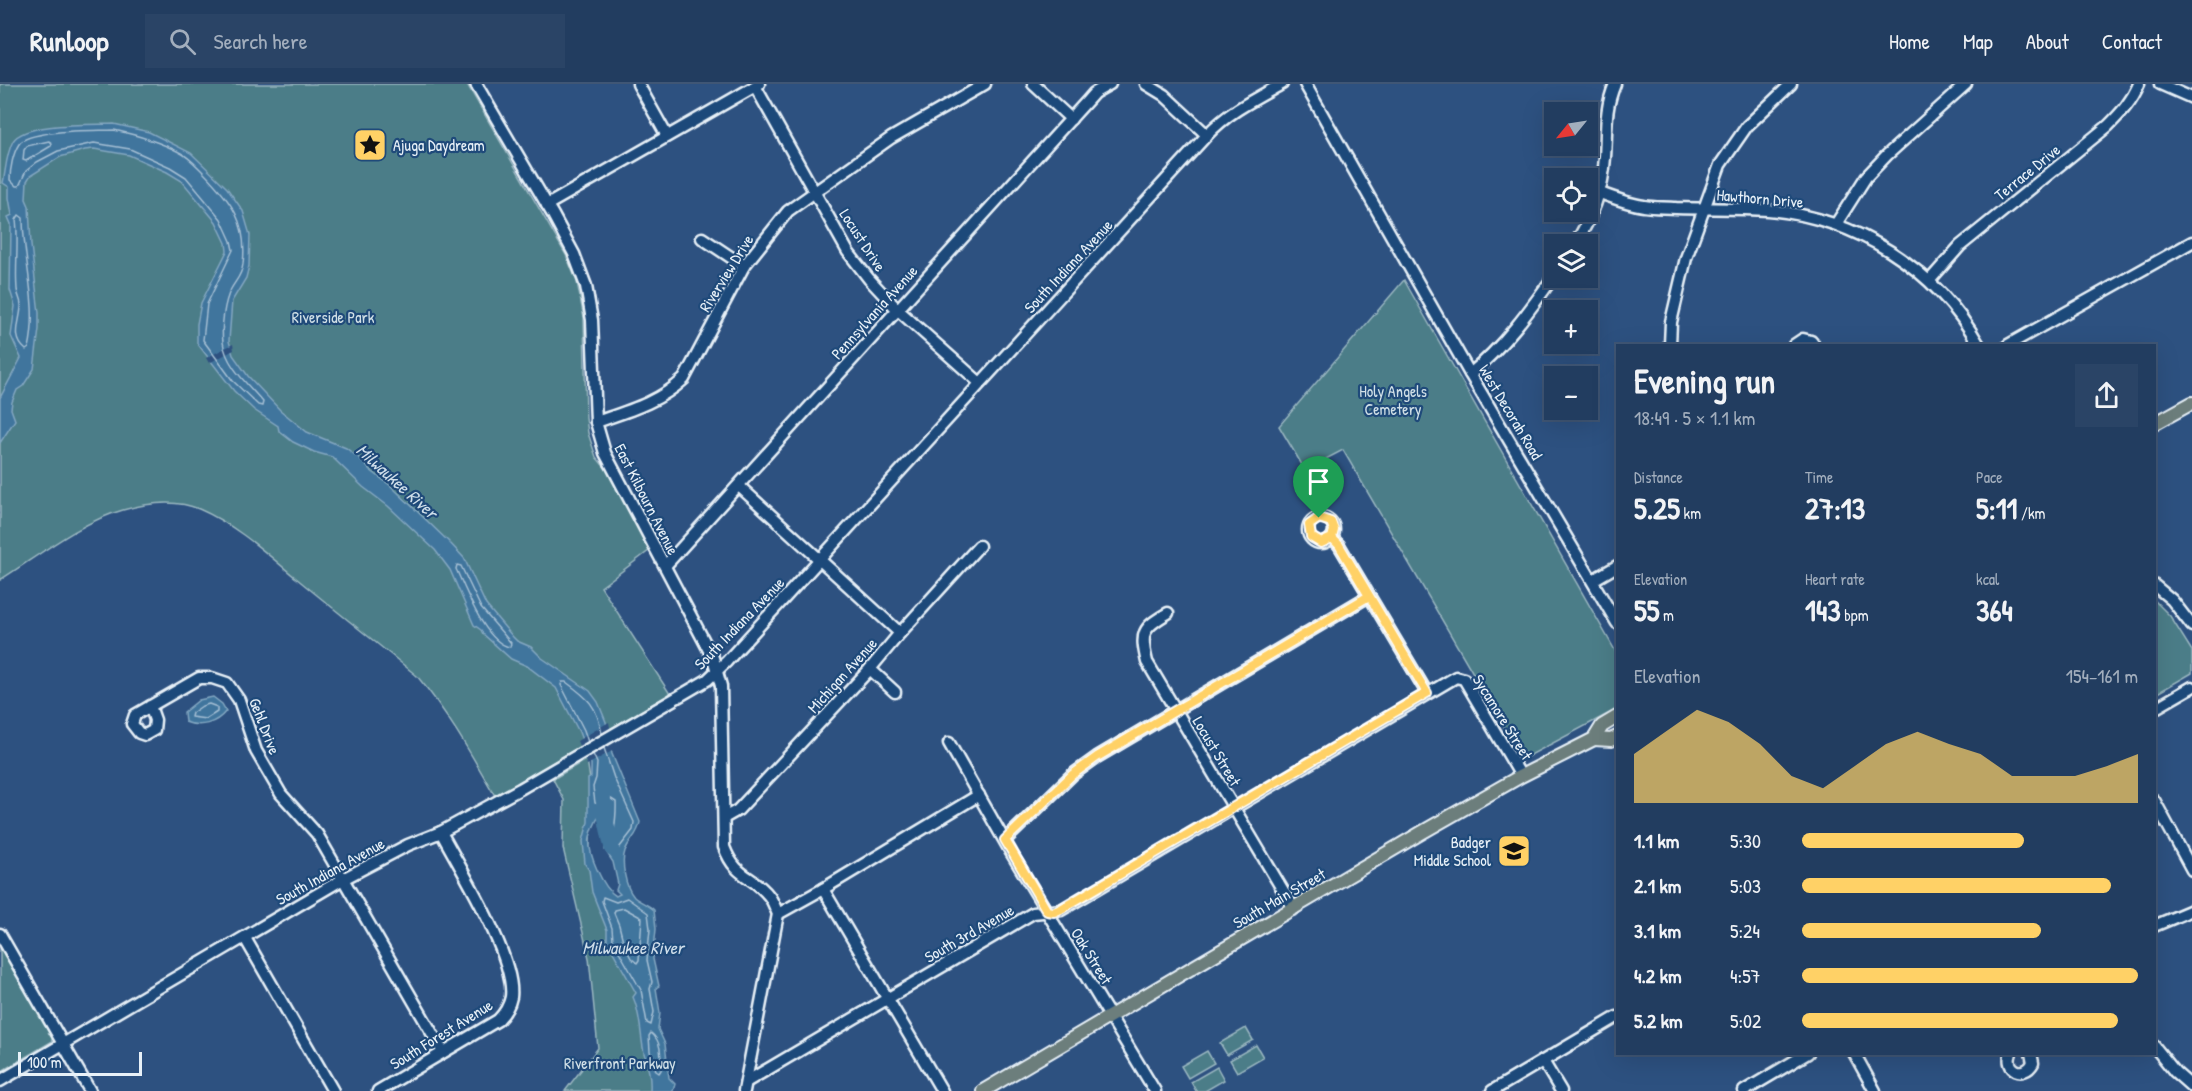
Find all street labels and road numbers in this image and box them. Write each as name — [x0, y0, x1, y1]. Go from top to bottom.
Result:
street label: Terrace Drive — [1989, 138, 2065, 205]
street label: Hawthorn Drive — [1716, 183, 1805, 213]
street label: Locust Drive — [835, 204, 892, 276]
street label: South Indiana Avenue — [1019, 214, 1118, 318]
street label: Riverview Drive — [694, 230, 759, 316]
street label: Pennsylvania Avenue — [826, 260, 923, 364]
street label: West Decorah Road — [1474, 360, 1548, 464]
street label: East Kilbourn Avenue — [610, 440, 685, 559]
street label: South Indiana Avenue — [689, 571, 789, 674]
street label: Michigan Avenue — [802, 632, 882, 717]
street label: Sycamore Street — [1468, 670, 1538, 765]
street label: Gehl Drive — [244, 695, 286, 758]
street label: Locust Street — [1188, 712, 1247, 790]
street label: South Indiana Avenue — [272, 832, 389, 910]
street label: South Main Street — [1229, 862, 1330, 933]
street label: South 3rd Avenue — [920, 898, 1018, 968]
street label: Oak Street — [1066, 924, 1118, 989]
street label: South Forest Avenue — [386, 993, 497, 1074]

